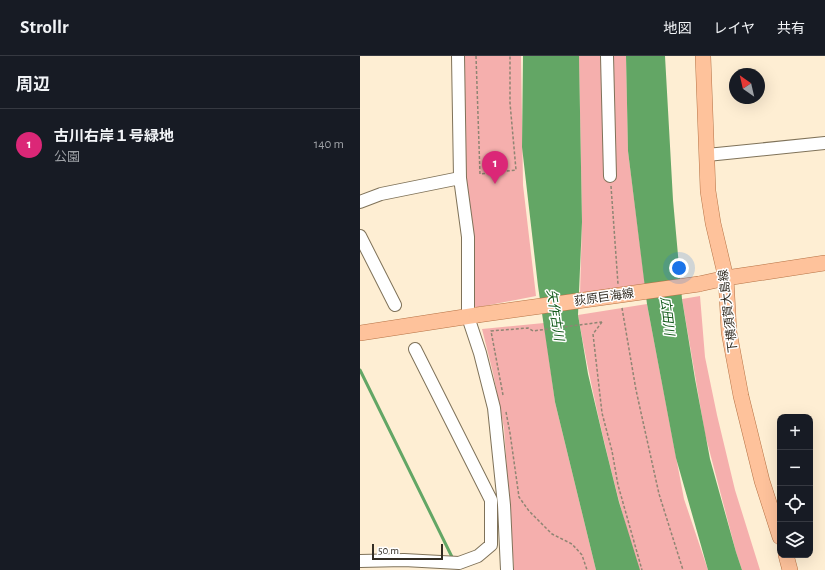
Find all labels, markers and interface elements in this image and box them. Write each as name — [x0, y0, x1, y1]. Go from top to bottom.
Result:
text: Strollr — [20, 18, 69, 37]
text: 地図 — [663, 22, 691, 36]
text: レイヤ — [713, 22, 755, 36]
text: 共有 — [777, 22, 805, 36]
north arrow — [729, 68, 765, 104]
text: 周辺 — [16, 76, 50, 93]
text: 古川右岸１号緑地 — [54, 129, 174, 144]
text: 1 — [27, 138, 31, 151]
text: 140 m — [314, 138, 344, 151]
text: 公園 — [54, 151, 80, 164]
pin: 1 — [482, 151, 508, 184]
your location — [669, 258, 689, 278]
street label: 下横須賀大島線 — [716, 269, 739, 354]
street label: 荻原巨海線 — [573, 286, 635, 307]
water label: 矢作古川 — [544, 288, 566, 344]
water label: 広田川 — [658, 296, 677, 338]
map controls — [777, 414, 813, 558]
button: + — [777, 414, 813, 450]
button: − — [777, 450, 813, 486]
button: locate — [777, 486, 813, 522]
button: layers — [777, 522, 813, 558]
scale bar — [372, 542, 443, 561]
text: 50 m — [378, 545, 399, 556]

